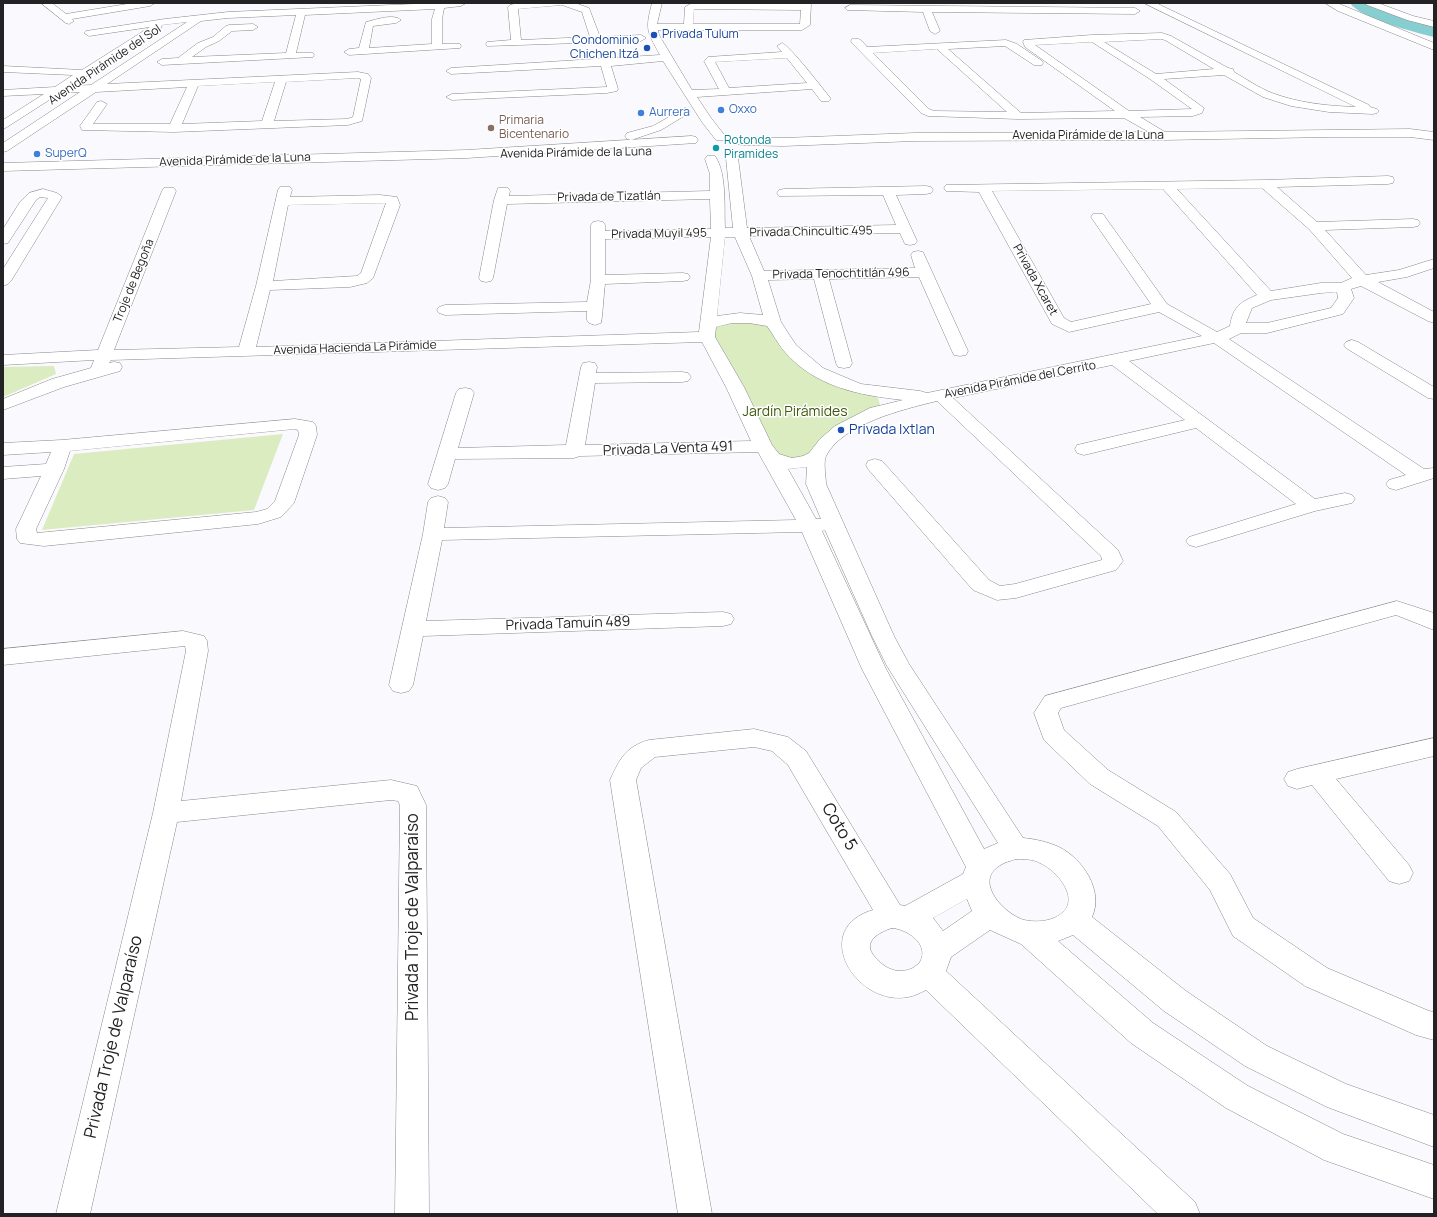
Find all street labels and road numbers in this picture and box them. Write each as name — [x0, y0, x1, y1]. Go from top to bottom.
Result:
street label: Avenida Pirámide del Sol — [46, 22, 164, 108]
street label: Avenida Pirámide de la Luna — [1012, 129, 1164, 143]
street label: Avenida Pirámide de la Luna — [500, 144, 652, 162]
street label: Avenida Pirámide de la Luna — [159, 150, 311, 170]
street label: Privada de Tizatlán — [557, 189, 661, 205]
street label: Privada Chincultic 495 — [749, 224, 873, 240]
street label: Privada Muyil 495 — [611, 226, 707, 242]
street label: Troje de Begoña — [111, 237, 157, 325]
street label: Privada Xcaret — [1009, 242, 1061, 318]
street label: Privada Tenochtitlán 496 — [772, 266, 910, 282]
street label: Avenida Hacienda La Pirámide — [273, 338, 437, 358]
street label: Avenida Pirámide del Cerrito — [943, 358, 1097, 402]
street label: Privada La Venta 491 — [603, 438, 733, 460]
street label: Privada Tamuín 489 — [505, 613, 631, 635]
street label: Coto 5 — [817, 799, 861, 855]
street label: Privada Troje de Valparaíso — [403, 813, 423, 1021]
street label: Privada Troje de Valparaíso — [81, 933, 147, 1141]

